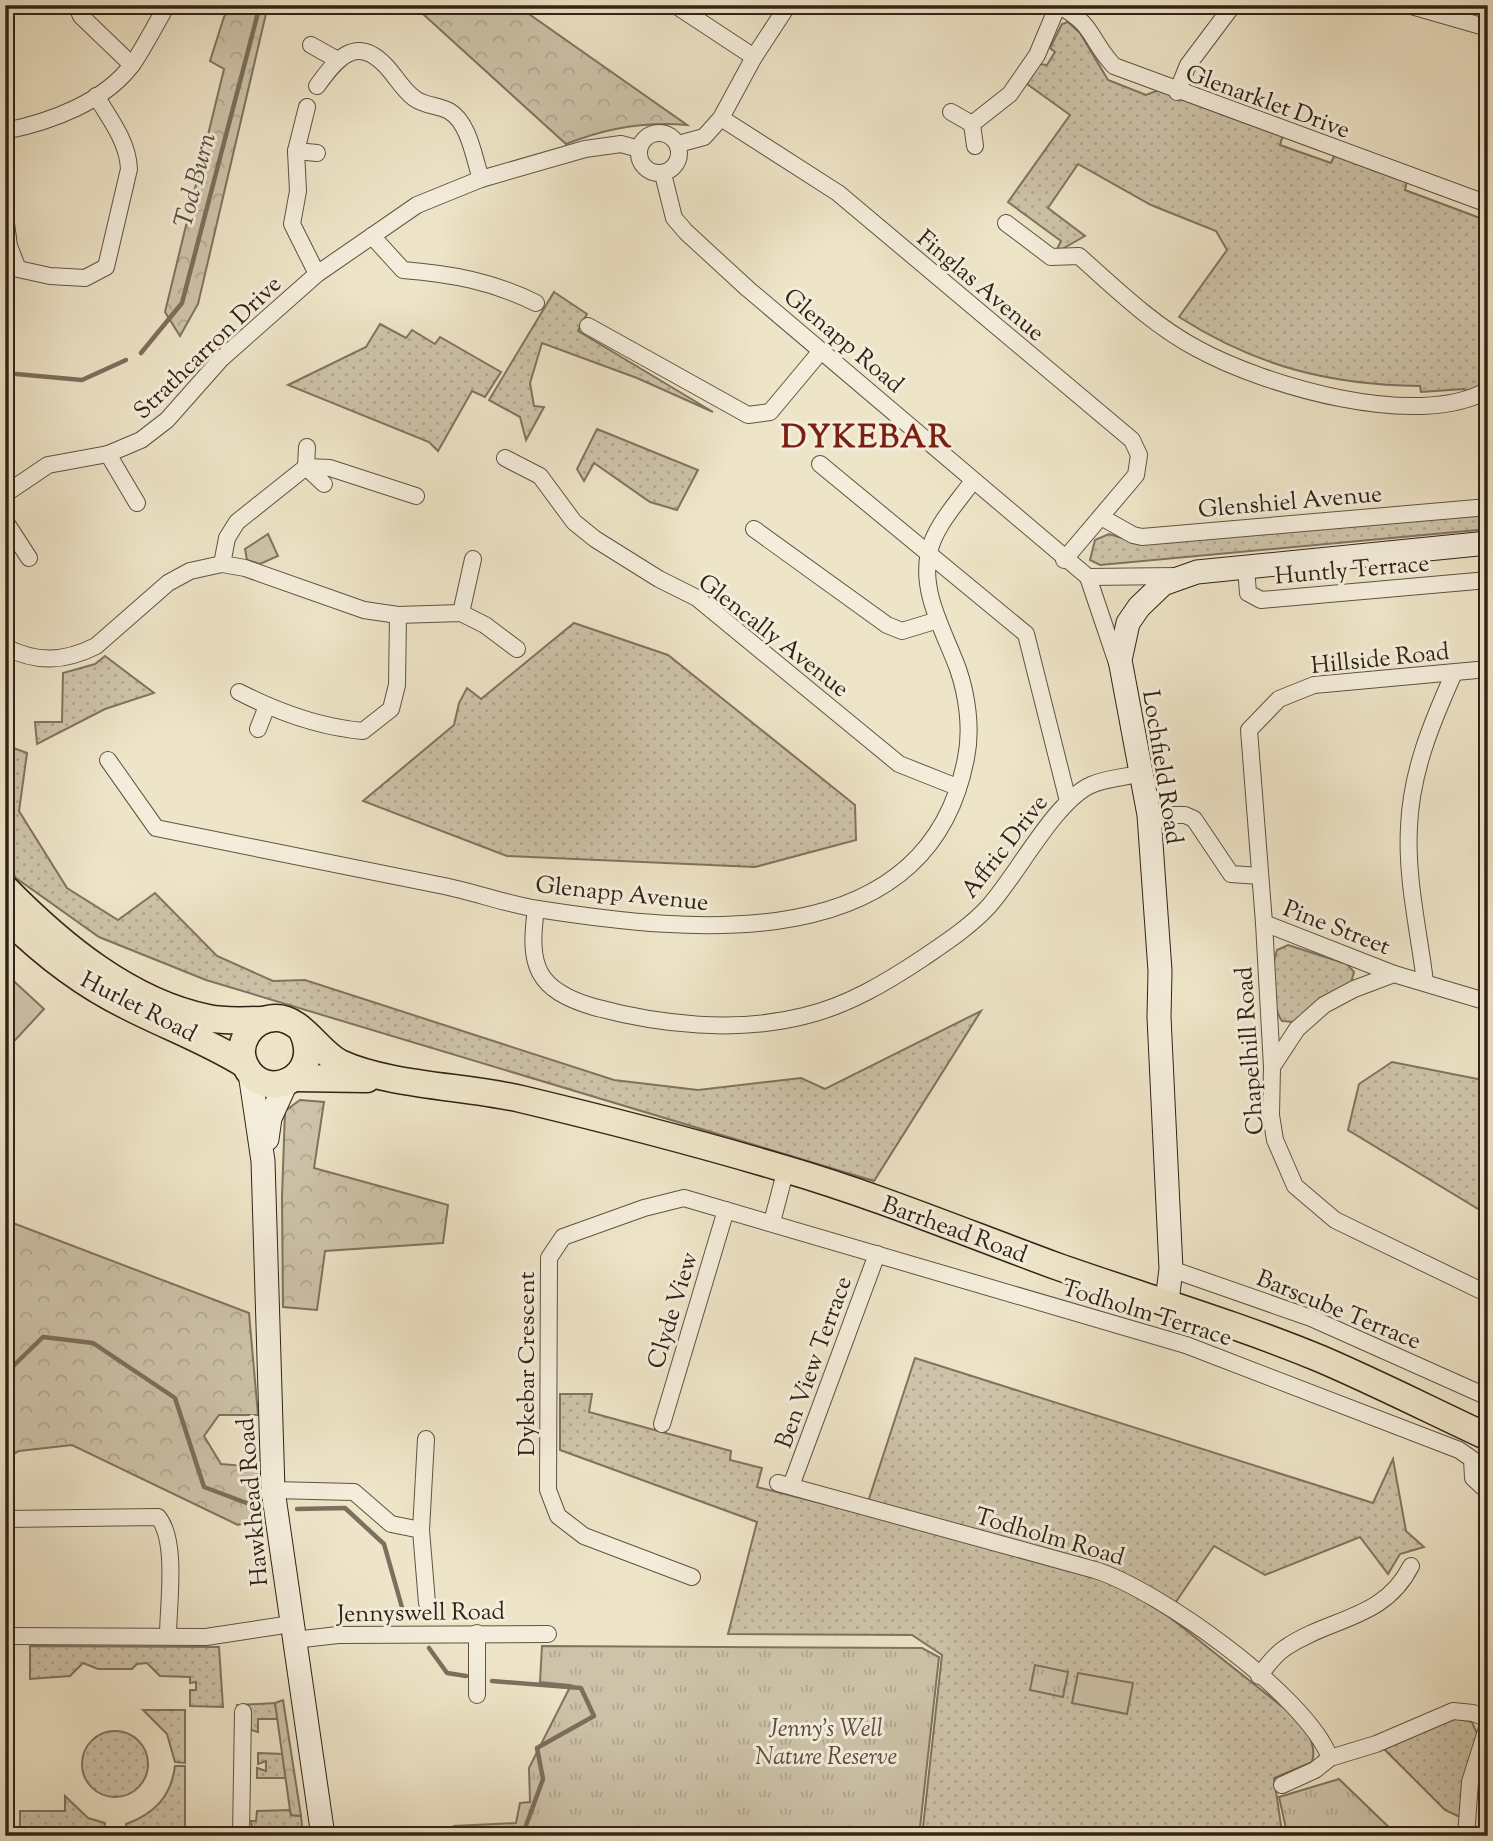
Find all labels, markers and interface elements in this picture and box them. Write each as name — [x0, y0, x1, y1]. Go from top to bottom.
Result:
street label: Glenarklet Drive — [1180, 57, 1354, 148]
water label: Tod Burn — [166, 129, 227, 232]
street label: Finglas Avenue — [908, 223, 1051, 350]
street label: Strathcarron Drive — [127, 269, 290, 428]
street label: Glenapp Road — [775, 281, 911, 402]
district label: DYKEBAR — [781, 416, 953, 462]
street label: Glenshiel Avenue — [1197, 478, 1384, 528]
street label: Huntly Terrace — [1273, 547, 1431, 595]
street label: Glencally Avenue — [690, 567, 856, 706]
street label: Hillside Road — [1309, 636, 1451, 684]
street label: Lochfield Road — [1132, 688, 1190, 847]
street label: Affric Drive — [954, 788, 1057, 906]
street label: Glenapp Avenue — [533, 869, 710, 921]
street label: Pine Street — [1278, 893, 1395, 965]
street label: Hurlet Road — [74, 964, 203, 1052]
street label: Chapelhill Road — [1228, 965, 1274, 1136]
street label: Barrhead Road — [877, 1189, 1032, 1273]
street label: Clyde View — [640, 1248, 708, 1373]
street label: Barscube Terrace — [1251, 1262, 1426, 1359]
street label: Dykebar Crescent — [511, 1271, 545, 1457]
street label: Ben View Terrace — [768, 1272, 862, 1453]
street label: Todholm Terrace — [1057, 1272, 1236, 1356]
street label: Hawkhead Road — [230, 1416, 278, 1587]
street label: Todholm Road — [971, 1500, 1129, 1576]
street label: Jennyswell Road — [335, 1596, 506, 1632]
park label: Jenny's Well Nature Reserve — [755, 1713, 897, 1775]

